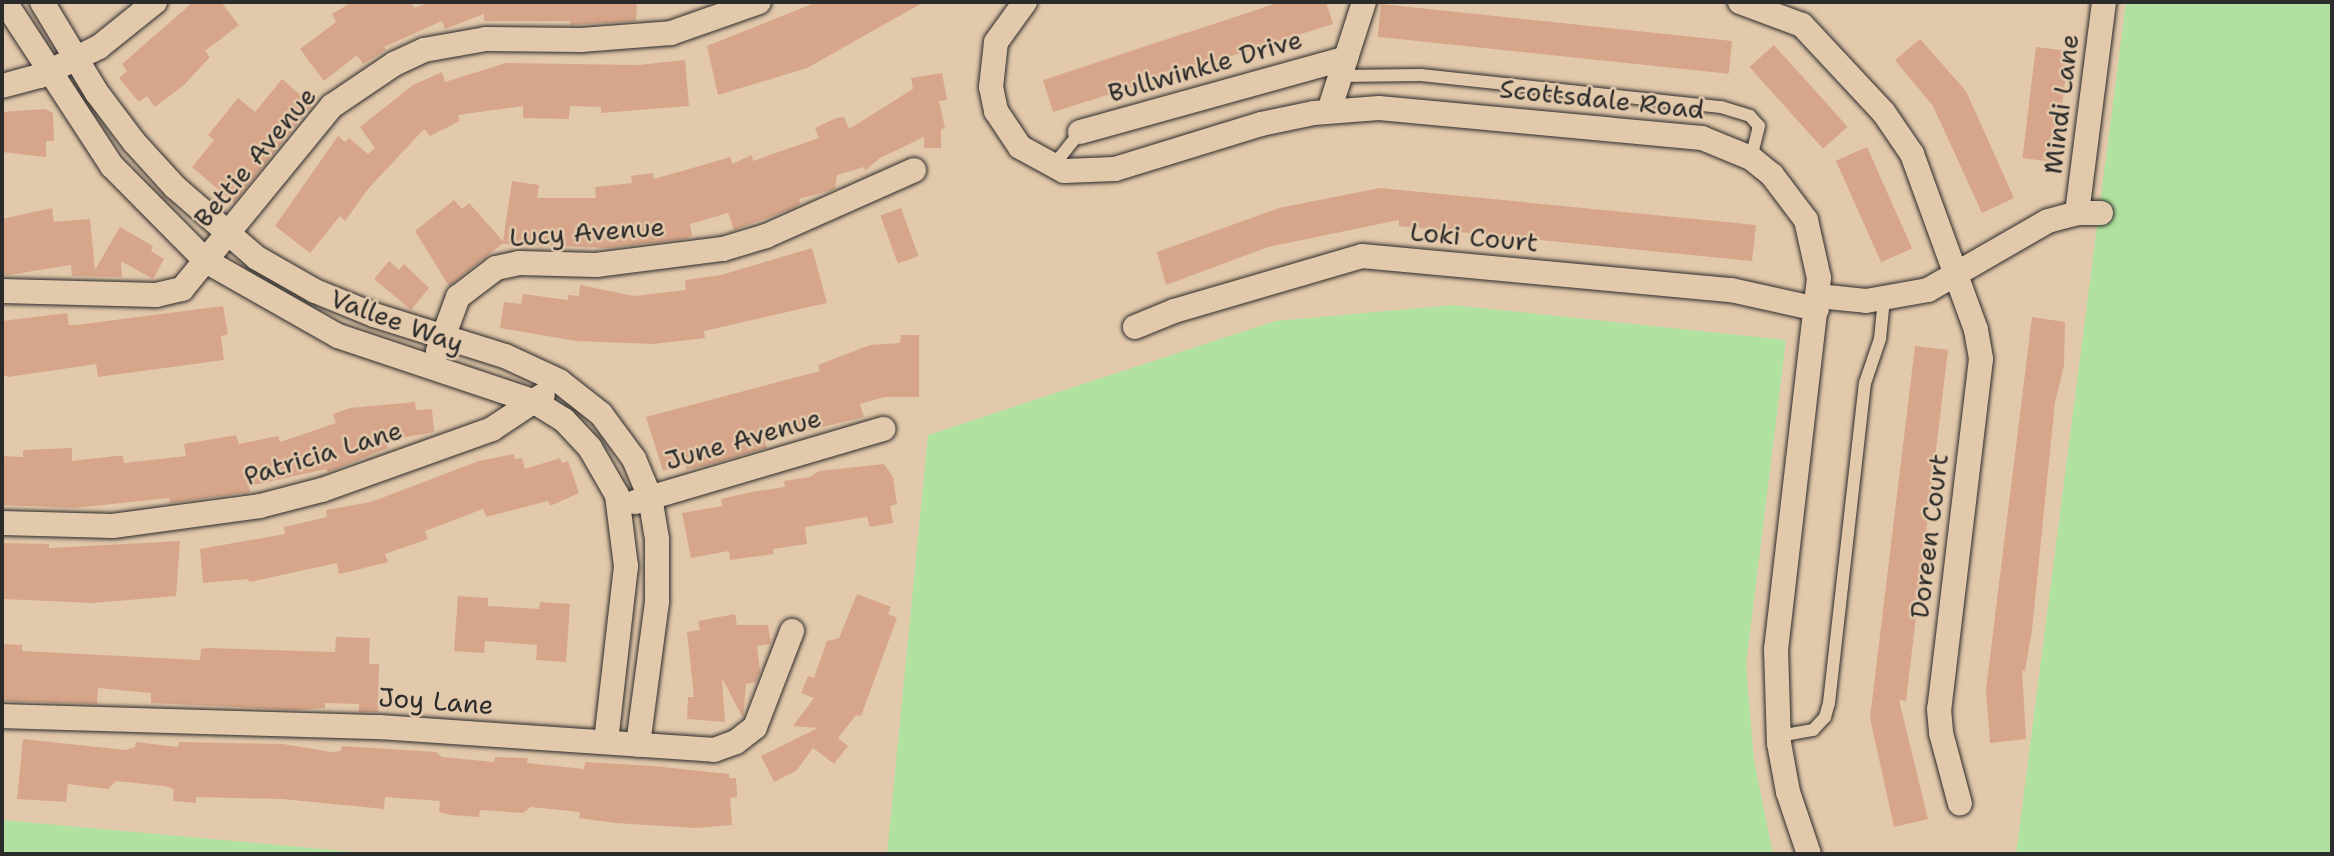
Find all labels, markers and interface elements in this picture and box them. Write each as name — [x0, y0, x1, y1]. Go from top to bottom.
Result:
street label: Bullwinkle Drive — [1104, 23, 1306, 109]
street label: Mindi Lane — [2037, 32, 2085, 176]
street label: Scottsdale Road — [1498, 73, 1706, 125]
street label: Bettie Avenue — [187, 81, 323, 233]
street label: Lucy Avenue — [508, 211, 666, 253]
street label: Loki Court — [1409, 216, 1539, 258]
street label: Vallee Way — [326, 282, 468, 360]
street label: June Avenue — [661, 402, 825, 476]
street label: Patricia Lane — [240, 414, 406, 492]
street label: Doreen Court — [1903, 452, 1955, 620]
street label: Joy Lane — [377, 681, 495, 721]

